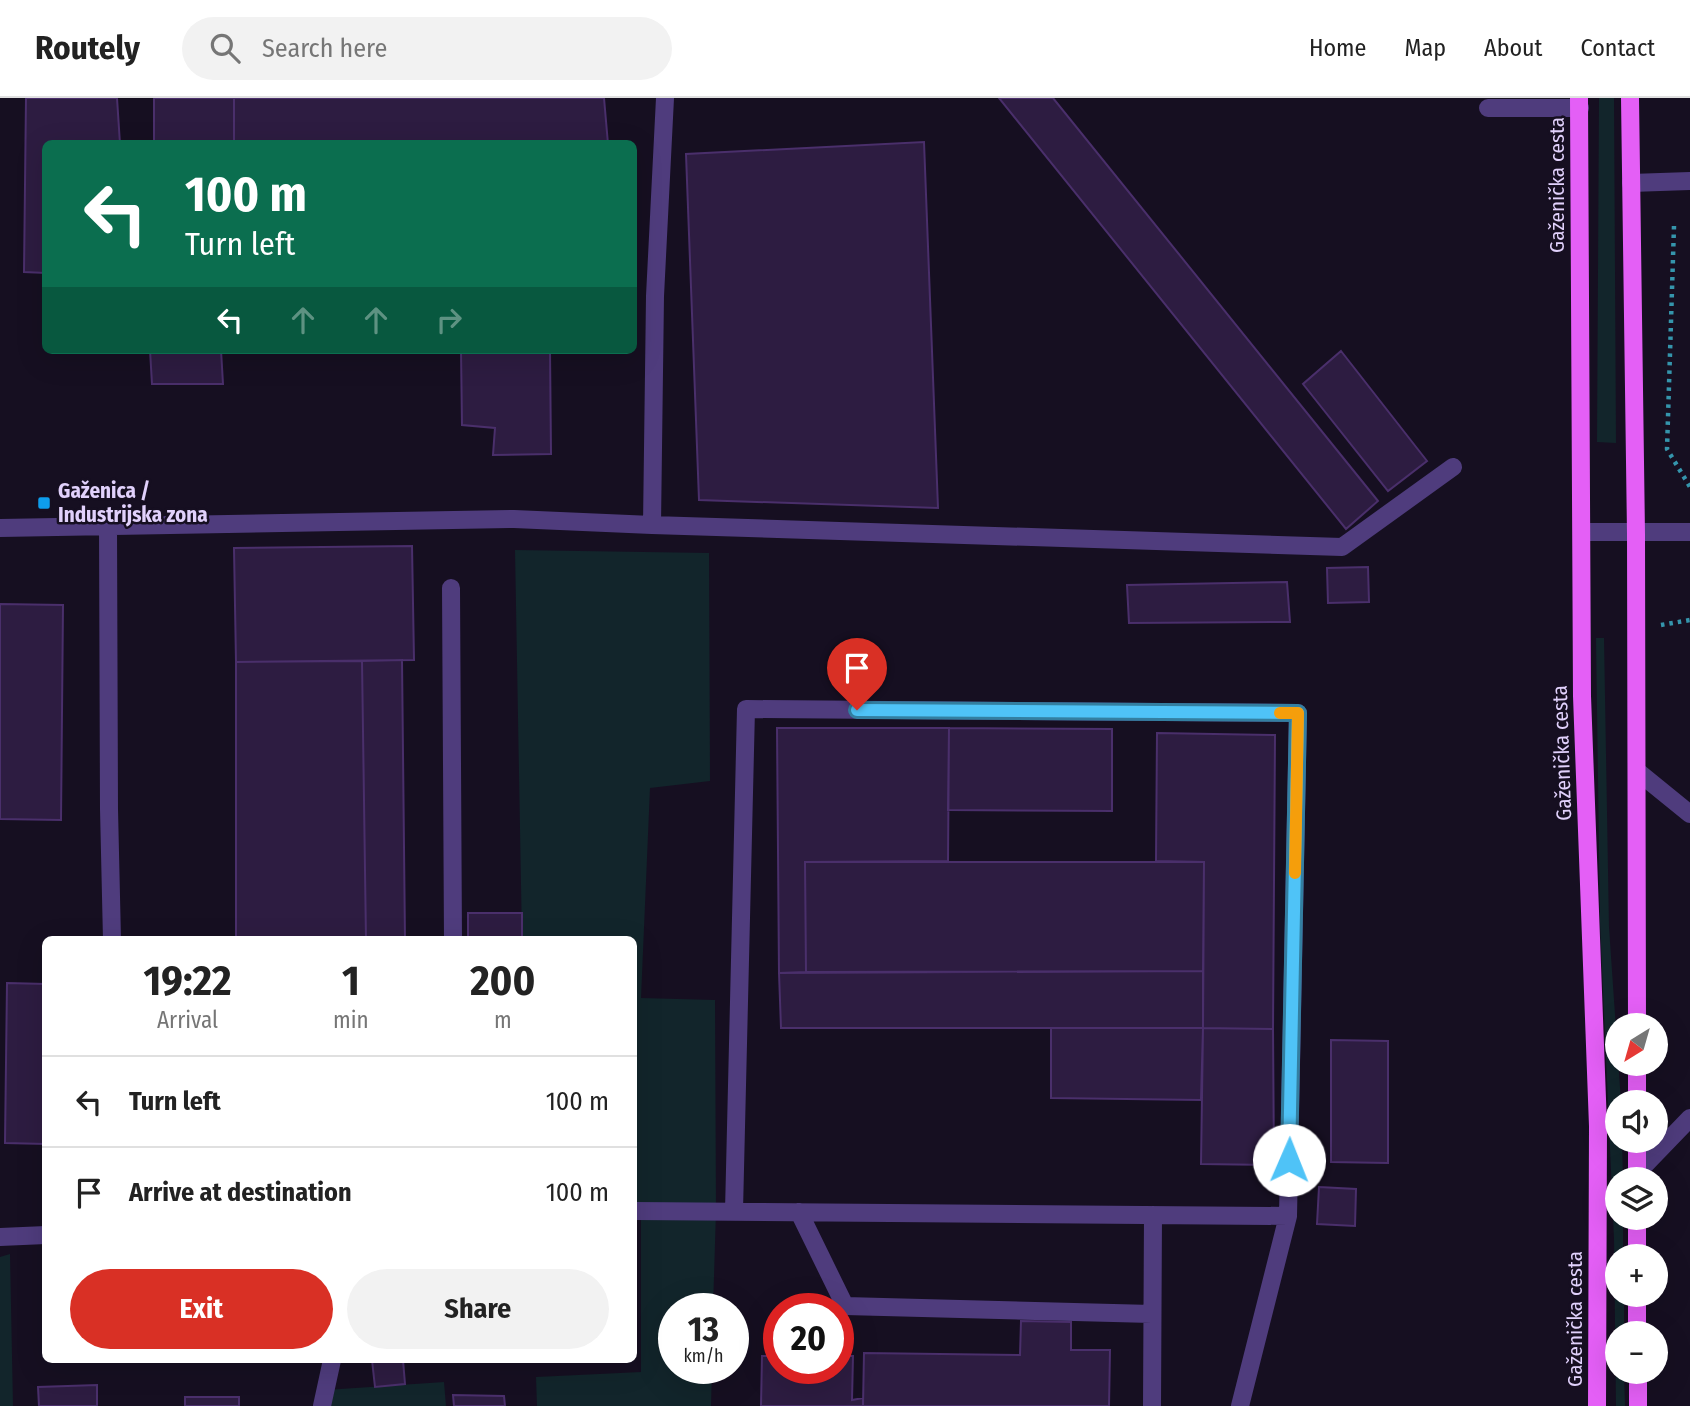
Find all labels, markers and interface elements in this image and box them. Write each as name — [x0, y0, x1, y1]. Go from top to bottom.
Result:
search box — [182, 17, 672, 80]
text: Routely — [35, 28, 140, 68]
icon: search — [206, 29, 244, 67]
text: Search here — [262, 33, 387, 64]
text: Home — [1309, 34, 1366, 62]
text: Map — [1404, 34, 1446, 62]
text: About — [1484, 34, 1542, 62]
text: Contact — [1580, 34, 1655, 62]
street label: Gaženička cesta — [1544, 117, 1570, 253]
text: 100 m — [185, 165, 307, 224]
icon: left — [70, 168, 161, 259]
text: Turn left — [185, 225, 295, 263]
icon: left — [211, 301, 249, 339]
icon: ahead — [284, 301, 322, 339]
icon: ahead — [357, 301, 395, 339]
icon: right — [430, 301, 468, 339]
place label: Gaženica / Industrijska zona — [58, 478, 208, 528]
marker: Gaženica / Industrijska zona — [36, 495, 52, 511]
pin — [827, 638, 887, 710]
icon: arrive — [838, 649, 876, 687]
street label: Gaženička cesta — [1547, 685, 1577, 821]
text: 19:22 — [144, 956, 232, 1006]
text: 1 — [342, 956, 360, 1006]
text: 200 — [470, 956, 535, 1006]
text: Arrival — [157, 1006, 218, 1034]
text: min — [333, 1006, 369, 1034]
text: m — [494, 1006, 512, 1034]
north arrow — [1605, 1013, 1668, 1076]
map controls — [1605, 1013, 1668, 1384]
icon: left — [70, 1083, 108, 1121]
text: Turn left — [129, 1086, 221, 1117]
text: 100 m — [546, 1086, 609, 1117]
button: sound — [1605, 1090, 1668, 1153]
position arrow — [1252, 1123, 1326, 1197]
button: layers — [1605, 1167, 1668, 1230]
icon: arrive — [70, 1174, 108, 1212]
text: Arrive at destination — [129, 1177, 352, 1208]
text: 100 m — [546, 1177, 609, 1208]
button: + — [1605, 1244, 1668, 1307]
street label: Gaženička cesta — [1562, 1251, 1588, 1387]
button: Exit — [70, 1269, 333, 1349]
button: Share — [347, 1269, 609, 1349]
speed limit sign: 20 — [763, 1293, 854, 1384]
text: 13 — [688, 1308, 719, 1350]
button: − — [1605, 1321, 1668, 1384]
text: km/h — [683, 1345, 724, 1367]

